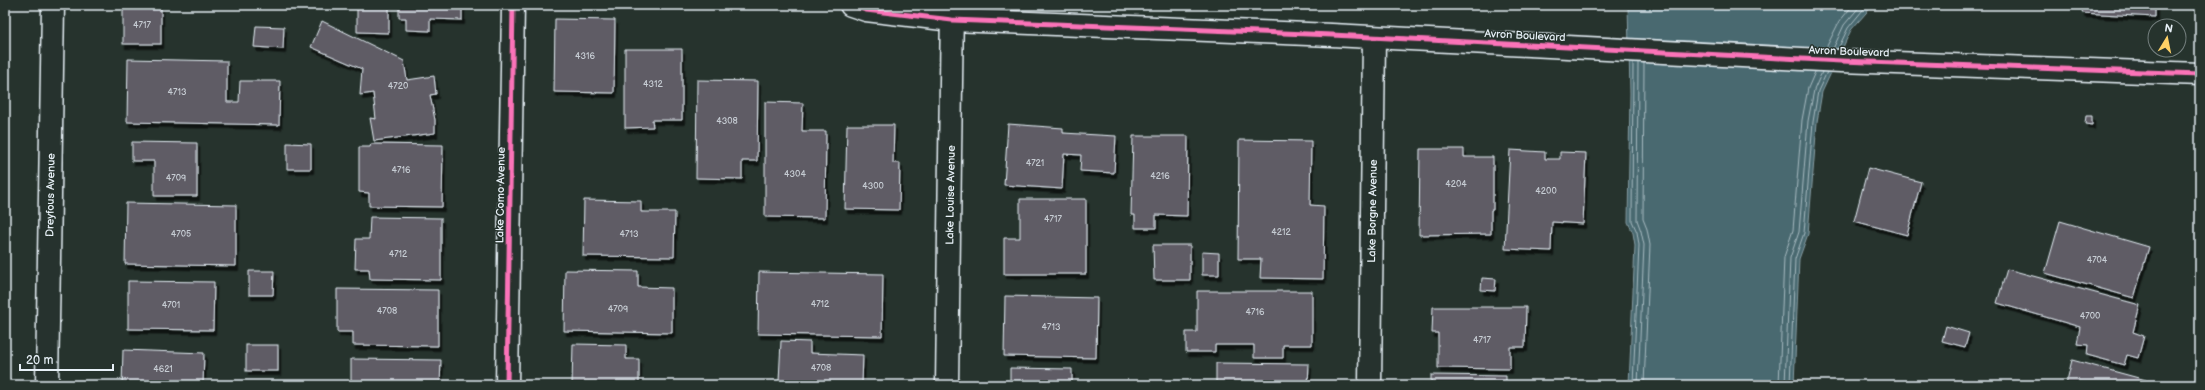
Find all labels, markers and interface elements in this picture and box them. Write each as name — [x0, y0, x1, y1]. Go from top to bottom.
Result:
north arrow — [2147, 18, 2187, 58]
house number: 4717 — [133, 20, 151, 31]
text: N — [2163, 22, 2174, 36]
street label: Avron Boulevard — [1484, 27, 1566, 44]
street label: Avron Boulevard — [1808, 44, 1890, 59]
house number: 4316 — [575, 51, 596, 62]
house number: 4312 — [643, 79, 664, 90]
house number: 4720 — [388, 81, 408, 92]
house number: 4713 — [168, 87, 187, 98]
house number: 4308 — [716, 116, 738, 127]
street label: Lake Louise Avenue — [943, 145, 958, 245]
street label: Lake Como Avenue — [493, 146, 508, 243]
street label: Dreyfous Avenue — [43, 153, 58, 237]
house number: 4721 — [1026, 158, 1044, 169]
street label: Lake Borgne Avenue — [1365, 159, 1380, 263]
house number: 4716 — [392, 165, 411, 176]
house number: 4304 — [784, 169, 806, 180]
house number: 4216 — [1150, 171, 1170, 182]
house number: 4709 — [166, 173, 186, 184]
house number: 4204 — [1445, 179, 1467, 190]
house number: 4300 — [862, 181, 884, 192]
house number: 4200 — [1535, 186, 1557, 197]
house number: 4717 — [1044, 214, 1062, 225]
house number: 4212 — [1271, 227, 1291, 238]
house number: 4705 — [171, 229, 191, 240]
house number: 4713 — [620, 229, 639, 240]
house number: 4712 — [389, 249, 408, 260]
house number: 4704 — [2087, 255, 2108, 266]
house number: 4712 — [811, 299, 830, 310]
house number: 4701 — [162, 300, 180, 311]
house number: 4709 — [608, 304, 628, 315]
house number: 4708 — [377, 306, 397, 317]
house number: 4716 — [1246, 307, 1265, 318]
house number: 4700 — [2080, 311, 2100, 322]
house number: 4713 — [1042, 322, 1061, 333]
house number: 4717 — [1473, 335, 1491, 346]
scale bar — [20, 346, 113, 372]
text: 20 m — [26, 353, 53, 368]
house number: 4708 — [811, 363, 831, 374]
house number: 4621 — [153, 364, 173, 375]

